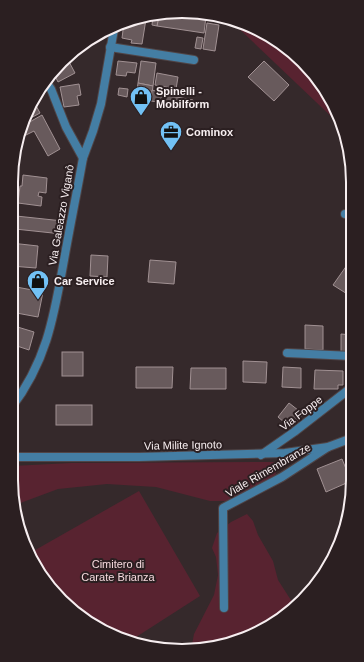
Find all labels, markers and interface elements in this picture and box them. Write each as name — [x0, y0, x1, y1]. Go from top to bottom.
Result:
shop icon: Spinelli - Mobilform — [128, 84, 154, 117]
place label: Spinelli - Mobilform — [156, 85, 209, 110]
office icon: Cominox — [158, 119, 184, 152]
place label: Cominox — [186, 126, 234, 138]
street label: Via Galeazzo Viganò — [46, 164, 76, 266]
shop icon: Car Service — [25, 268, 51, 301]
place label: Car Service — [54, 275, 115, 287]
street label: Via Foppe — [277, 393, 325, 433]
street label: Via Milite Ignoto — [144, 438, 222, 452]
street label: Viale Rimembranze — [224, 441, 312, 499]
park label: Cimitero di Carate Brianza — [81, 558, 156, 583]

